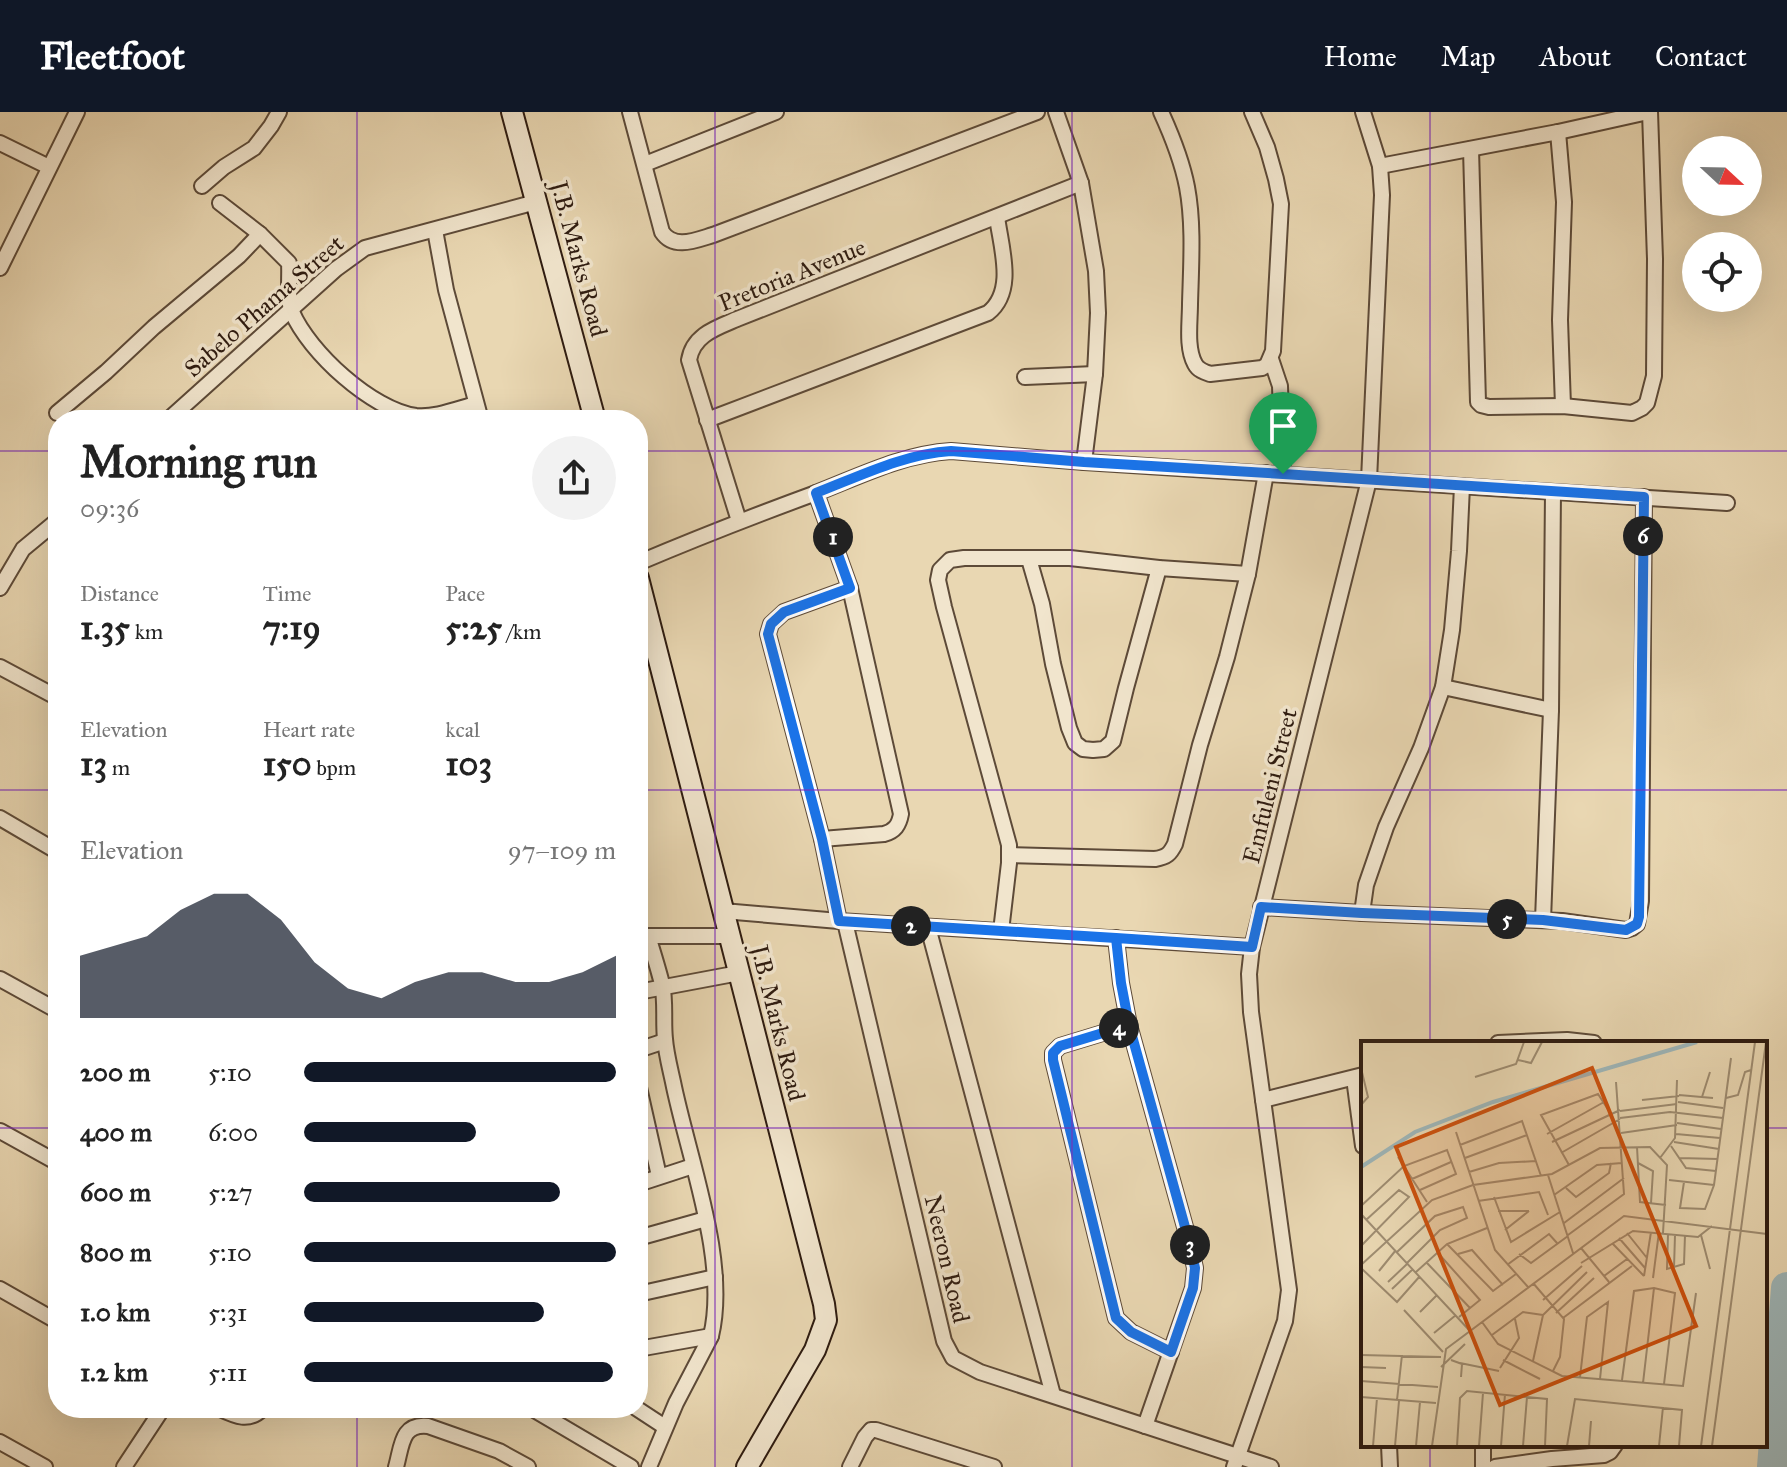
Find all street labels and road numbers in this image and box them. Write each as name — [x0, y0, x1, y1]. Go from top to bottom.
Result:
street label: J.B. Marks Road — [543, 175, 614, 340]
street label: Sabelo Phama Street — [178, 228, 350, 383]
street label: Pretoria Avenue — [714, 232, 870, 318]
street label: Emfuleni Street — [1236, 705, 1304, 867]
street label: J.B. Marks Road — [743, 939, 812, 1104]
street label: Neeron Road — [918, 1192, 976, 1326]

